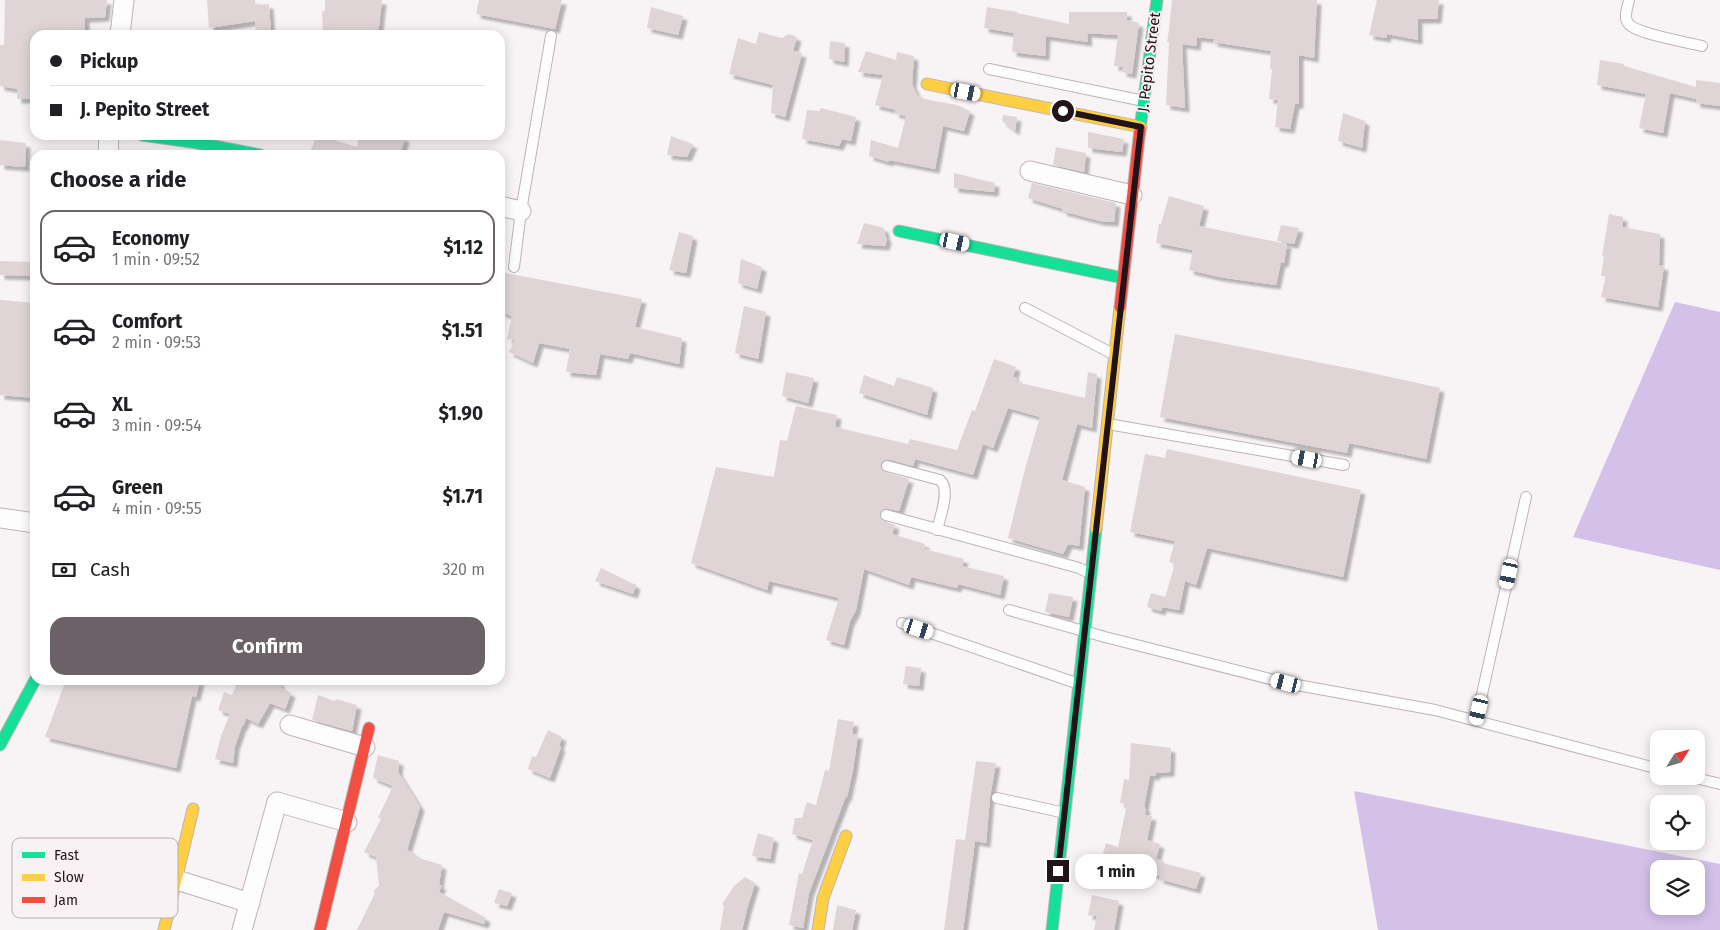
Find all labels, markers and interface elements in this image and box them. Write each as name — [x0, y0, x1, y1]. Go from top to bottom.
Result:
street label: J. Pepito Street — [1134, 11, 1164, 113]
text: Pickup — [80, 50, 138, 73]
car — [949, 82, 982, 102]
text: J. Pepito Street — [80, 98, 209, 121]
route start — [1052, 100, 1074, 122]
text: Choose a ride — [50, 166, 186, 193]
icon: car — [52, 225, 97, 270]
text: Economy — [112, 227, 189, 250]
car — [938, 232, 971, 252]
text: $1.12 — [443, 236, 483, 259]
text: 1 min · 09:52 — [112, 250, 200, 269]
icon: car — [52, 308, 97, 353]
text: Comfort — [112, 310, 182, 333]
text: $1.51 — [442, 319, 483, 342]
text: 2 min · 09:53 — [112, 333, 201, 352]
icon: car — [52, 391, 97, 436]
text: XL — [112, 393, 133, 416]
text: $1.90 — [439, 402, 483, 425]
text: 3 min · 09:54 — [112, 416, 202, 435]
car — [1290, 449, 1323, 469]
icon: car — [52, 474, 97, 519]
text: Green — [112, 476, 163, 499]
text: $1.71 — [442, 485, 483, 508]
text: 4 min · 09:55 — [112, 499, 202, 518]
icon: cash — [50, 556, 78, 584]
text: Cash — [90, 558, 131, 581]
car — [1498, 558, 1519, 590]
text: 320 m — [442, 560, 485, 579]
button: Confirm — [50, 617, 485, 675]
car — [902, 617, 935, 641]
car — [1269, 672, 1302, 694]
car — [1468, 694, 1489, 726]
north arrow — [1650, 730, 1705, 785]
map controls — [1650, 730, 1705, 915]
button: locate — [1650, 795, 1705, 850]
legend — [12, 838, 178, 918]
text: Fast — [54, 847, 80, 864]
callout: 1 min — [1076, 854, 1158, 888]
route end — [1047, 860, 1069, 882]
button: layers — [1650, 860, 1705, 915]
text: 1 min — [1097, 862, 1135, 881]
text: Slow — [54, 869, 84, 886]
text: Jam — [54, 892, 78, 909]

